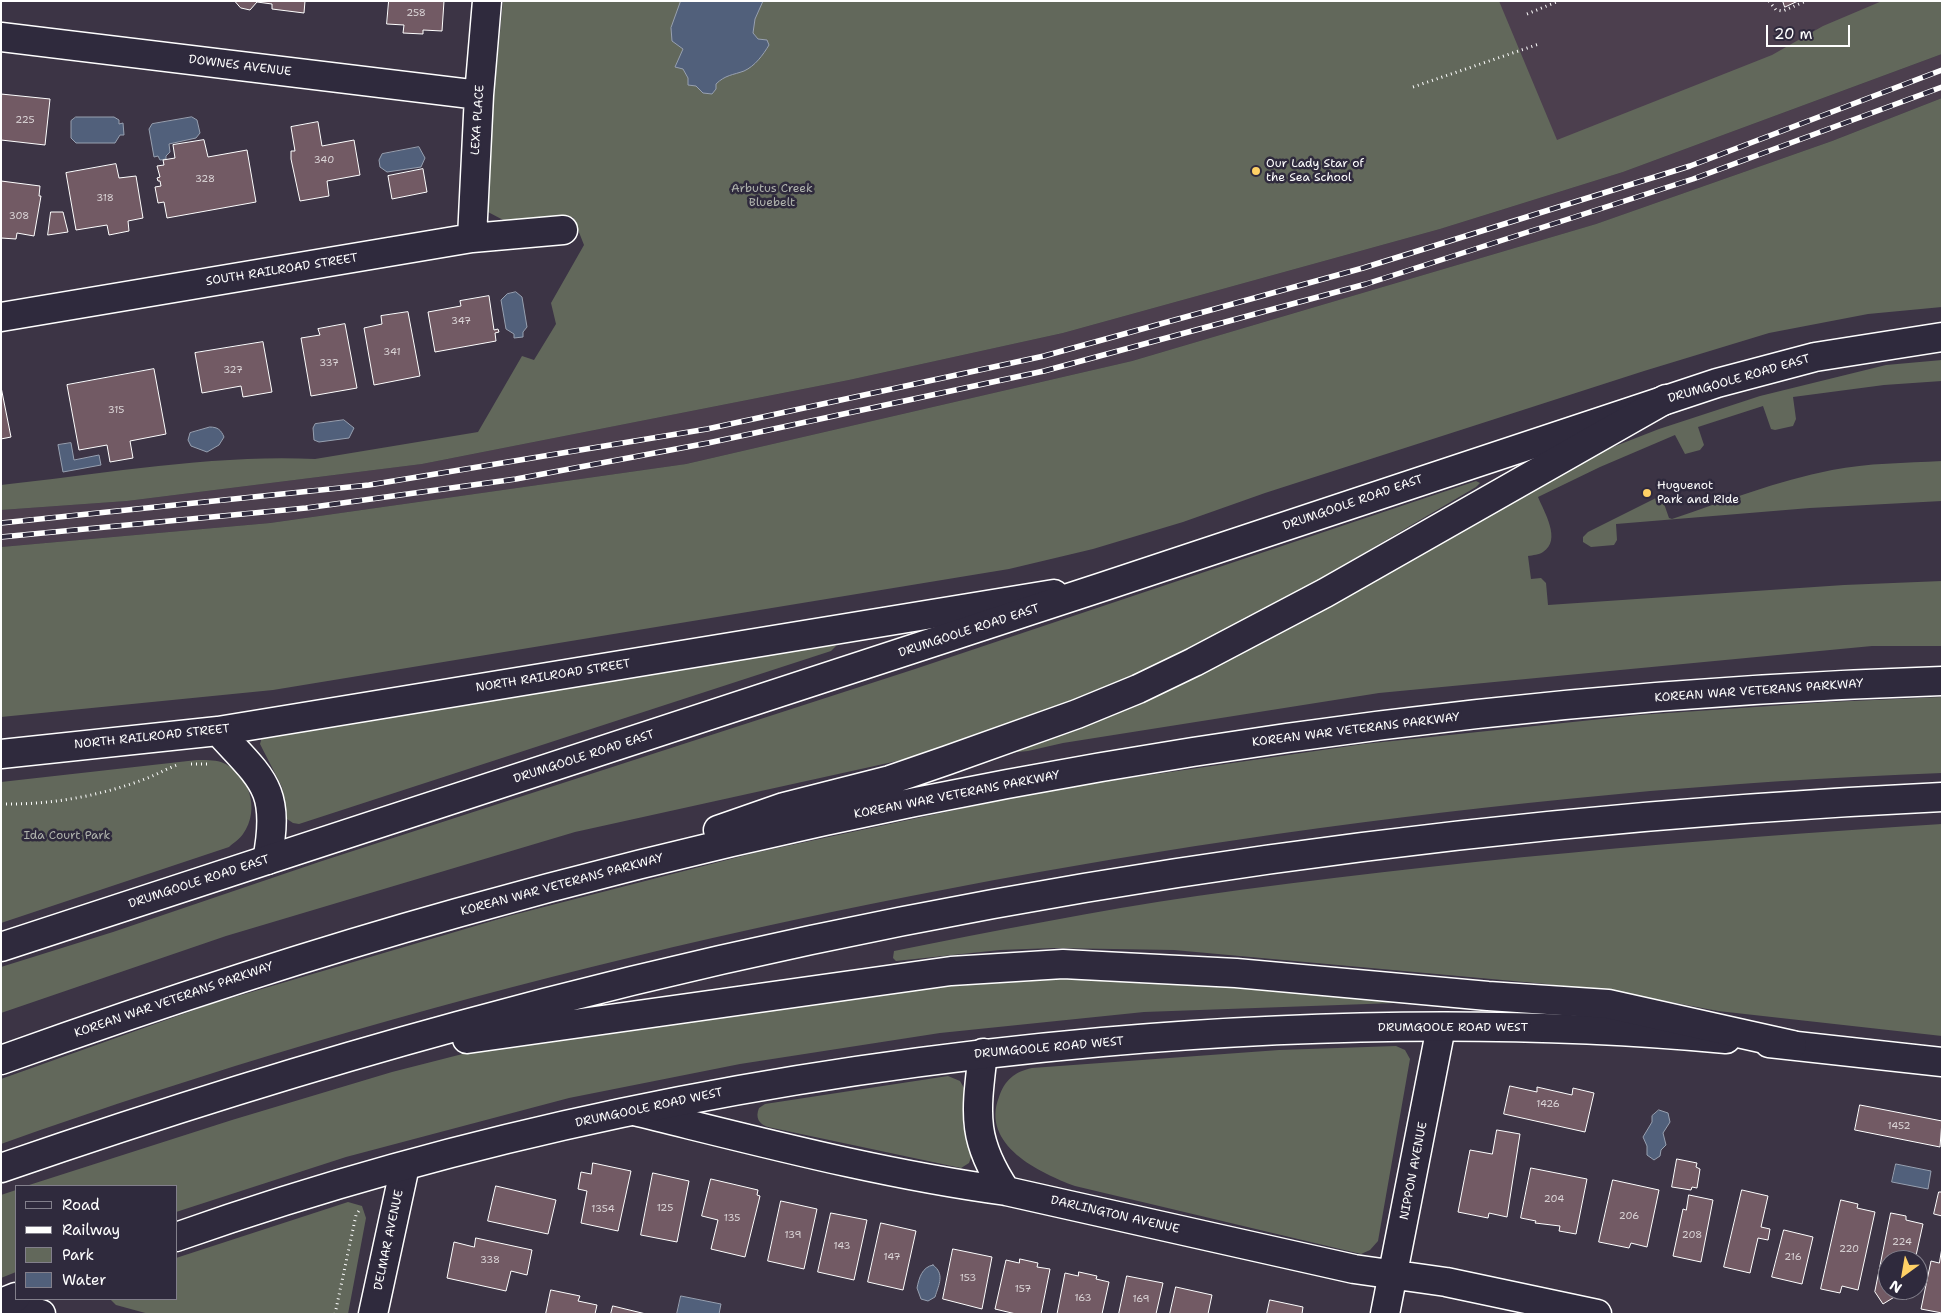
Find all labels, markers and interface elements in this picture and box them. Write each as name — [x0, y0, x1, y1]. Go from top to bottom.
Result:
house number: 258 — [406, 7, 426, 19]
scale bar — [1768, 15, 1852, 47]
text: 20 m — [1774, 24, 1813, 44]
street label: DOWNES AVENUE — [188, 53, 292, 79]
street label: LEXA PLACE — [468, 84, 488, 156]
house number: 225 — [15, 114, 35, 126]
house number: 340 — [314, 154, 334, 166]
place label: Our Lady Star of the Sea School — [1266, 157, 1364, 185]
marker: Our Lady Star of the Sea School — [1250, 165, 1262, 177]
house number: 328 — [195, 173, 215, 185]
park label: Arbutus Creek Bluebelt — [731, 182, 813, 210]
house number: 318 — [96, 192, 114, 204]
house number: 308 — [9, 210, 29, 222]
street label: SOUTH RAILROAD STREET — [205, 251, 359, 289]
house number: 347 — [451, 315, 471, 327]
house number: 341 — [383, 346, 401, 358]
street label: DRUMGOOLE ROAD EAST — [1666, 352, 1812, 406]
house number: 337 — [319, 357, 339, 369]
house number: 327 — [223, 364, 243, 376]
house number: 315 — [108, 404, 124, 416]
street label: DRUMGOOLE ROAD EAST — [1281, 472, 1425, 534]
place label: Huguenot Park and Ride — [1657, 479, 1739, 507]
marker: Huguenot Park and Ride — [1641, 487, 1653, 499]
street label: DRUMGOOLE ROAD EAST — [897, 601, 1041, 661]
street label: NORTH RAILROAD STREET — [475, 657, 631, 695]
street label: KOREAN WAR VETERANS PARKWAY — [1654, 677, 1864, 705]
street label: KOREAN WAR VETERANS PARKWAY — [1251, 710, 1461, 750]
street label: NORTH RAILROAD STREET — [73, 722, 231, 752]
street label: DRUMGOOLE ROAD EAST — [512, 727, 656, 787]
street label: KOREAN WAR VETERANS PARKWAY — [853, 768, 1061, 822]
park label: Ida Court Park — [24, 829, 110, 843]
street label: KOREAN WAR VETERANS PARKWAY — [459, 851, 665, 919]
street label: DRUMGOOLE ROAD EAST — [127, 852, 271, 912]
street label: KOREAN WAR VETERANS PARKWAY — [73, 959, 275, 1041]
street label: DRUMGOOLE ROAD WEST — [1378, 1021, 1528, 1035]
street label: DRUMGOOLE ROAD WEST — [974, 1034, 1124, 1062]
street label: DRUMGOOLE ROAD WEST — [574, 1085, 724, 1131]
house number: 1426 — [1536, 1098, 1560, 1110]
house number: 1452 — [1887, 1120, 1911, 1132]
street label: NIPPON AVENUE — [1397, 1121, 1431, 1221]
legend — [15, 1185, 178, 1300]
street label: DELMAR AVENUE — [371, 1188, 407, 1292]
street label: DARLINGTON AVENUE — [1049, 1193, 1181, 1237]
house number: 204 — [1544, 1193, 1564, 1205]
text: Road — [62, 1195, 100, 1215]
house number: 125 — [657, 1202, 673, 1214]
house number: 1354 — [591, 1203, 615, 1215]
house number: 206 — [1619, 1210, 1639, 1222]
house number: 135 — [724, 1212, 740, 1224]
text: Railway — [62, 1220, 120, 1240]
house number: 139 — [784, 1229, 802, 1241]
house number: 208 — [1682, 1229, 1702, 1241]
house number: 224 — [1892, 1236, 1912, 1248]
house number: 143 — [833, 1240, 851, 1252]
house number: 220 — [1839, 1243, 1859, 1255]
text: Park — [62, 1245, 94, 1265]
north arrow — [1878, 1250, 1928, 1300]
house number: 147 — [883, 1251, 901, 1263]
house number: 216 — [1784, 1251, 1802, 1263]
house number: 338 — [480, 1254, 500, 1266]
text: Water — [62, 1270, 106, 1290]
house number: 153 — [960, 1272, 976, 1284]
text: N — [1886, 1276, 1905, 1297]
house number: 157 — [1015, 1283, 1031, 1295]
house number: 163 — [1074, 1292, 1092, 1304]
house number: 169 — [1132, 1293, 1150, 1305]

